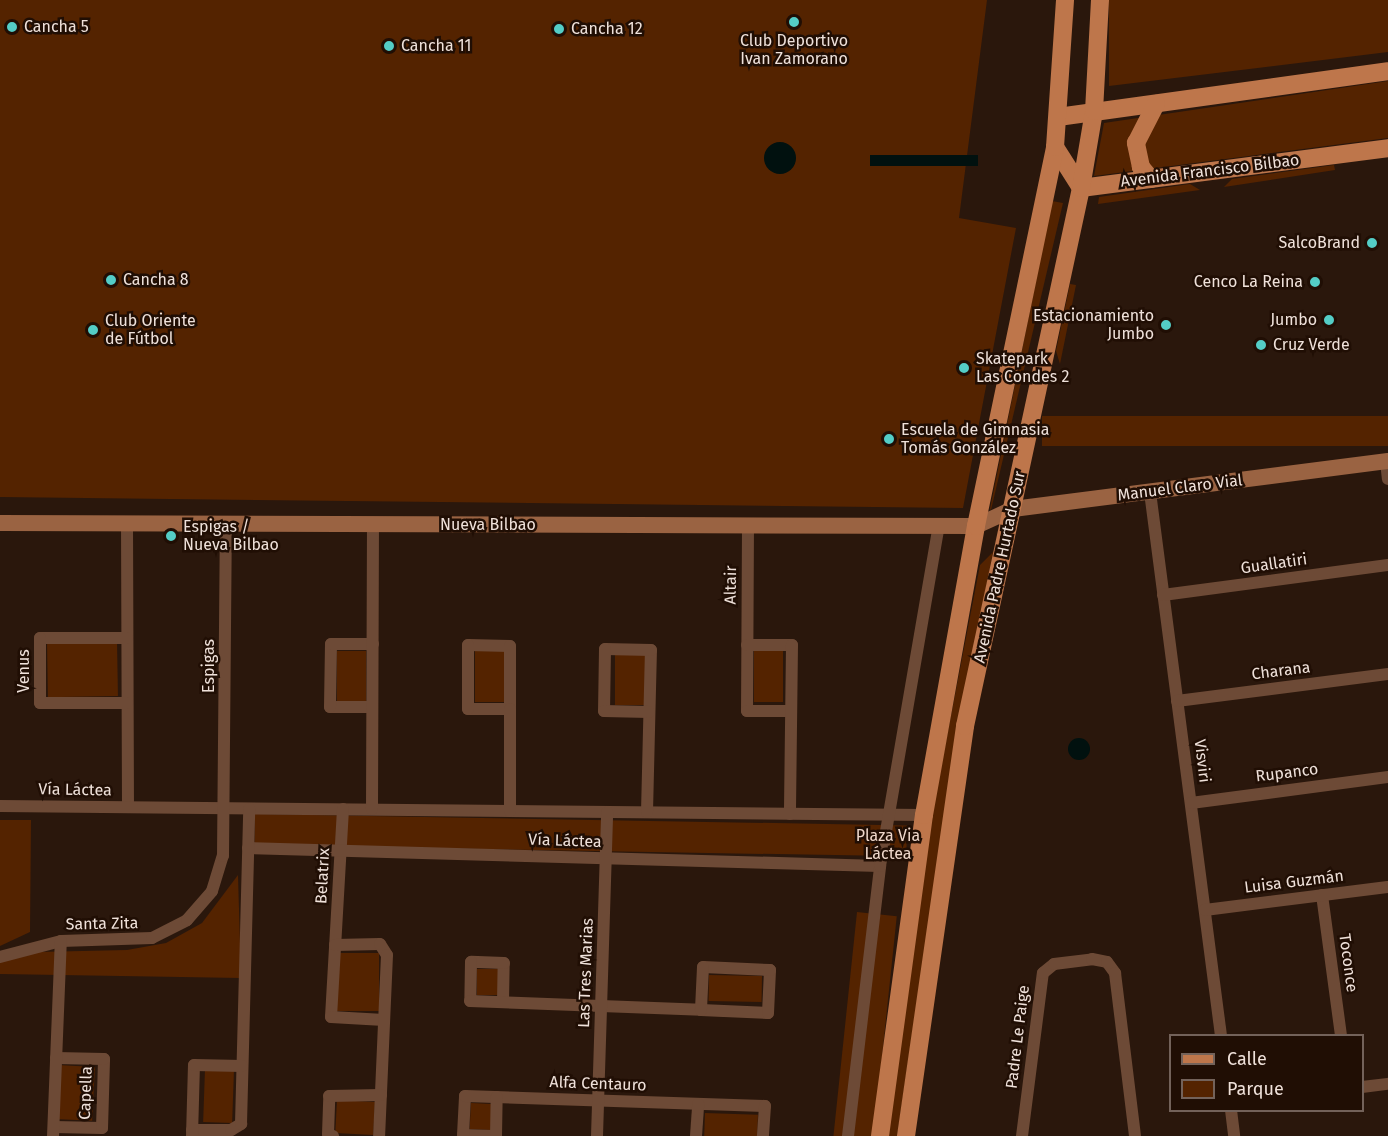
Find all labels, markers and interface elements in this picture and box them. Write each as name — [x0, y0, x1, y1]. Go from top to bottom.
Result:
marker: Club Deportivo Ivan Zamorano — [787, 15, 801, 29]
place label: Cancha 5 — [24, 17, 89, 37]
place label: Cancha 12 — [571, 19, 643, 39]
marker: Cancha 5 — [5, 20, 19, 34]
marker: Cancha 12 — [552, 22, 566, 36]
place label: Club Deportivo Ivan Zamorano — [740, 31, 848, 69]
place label: Cancha 11 — [401, 36, 471, 56]
marker: Cancha 11 — [382, 39, 396, 53]
street label: Avenida Francisco Bilbao — [1120, 151, 1300, 191]
place label: SalcoBrand — [1278, 233, 1360, 253]
marker: SalcoBrand — [1365, 236, 1379, 250]
place label: Cancha 8 — [123, 270, 189, 290]
place label: Cenco La Reina — [1194, 272, 1303, 292]
marker: Cancha 8 — [104, 273, 118, 287]
marker: Cenco La Reina — [1308, 275, 1322, 289]
place label: Estacionamiento Jumbo — [1033, 306, 1154, 344]
place label: Jumbo — [1270, 310, 1317, 330]
place label: Club Oriente de Fútbol — [105, 311, 196, 349]
marker: Jumbo — [1322, 313, 1336, 327]
marker: Estacionamiento Jumbo — [1159, 318, 1173, 332]
marker: Club Oriente de Fútbol — [86, 323, 100, 337]
place label: Cruz Verde — [1273, 335, 1350, 355]
marker: Cruz Verde — [1254, 338, 1268, 352]
place label: Skatepark Las Condes 2 — [976, 349, 1069, 387]
marker: Skatepark Las Condes 2 — [957, 361, 971, 375]
place label: Escuela de Gimnasia Tomás González — [901, 420, 1049, 458]
marker: Escuela de Gimnasia Tomás González — [882, 432, 896, 446]
street label: Avenida Padre Hurtado Sur — [970, 469, 1030, 665]
street label: Manuel Claro Vial — [1117, 471, 1243, 505]
street label: Nueva Bilbao — [440, 515, 536, 535]
place label: Espigas / Nueva Bilbao — [183, 517, 279, 555]
marker: Espigas / Nueva Bilbao — [164, 529, 178, 543]
street label: Guallatiri — [1240, 550, 1308, 578]
street label: Altair — [721, 565, 741, 605]
street label: Espigas — [199, 639, 219, 693]
street label: Venus — [14, 649, 34, 693]
street label: Charana — [1250, 658, 1312, 684]
street label: Visviri — [1190, 738, 1214, 784]
street label: Rupanco — [1255, 760, 1319, 786]
street label: Vía Láctea — [38, 780, 112, 800]
park label: Plaza Via Láctea — [856, 826, 920, 864]
street label: Vía Láctea — [528, 830, 602, 852]
street label: Belatrix — [312, 848, 334, 904]
street label: Luisa Guzmán — [1243, 866, 1345, 898]
street label: Santa Zita — [66, 914, 138, 934]
street label: Las Tres Marias — [574, 918, 598, 1028]
street label: Toconce — [1334, 933, 1362, 993]
street label: Padre Le Paige — [1002, 984, 1034, 1090]
legend — [1169, 1034, 1364, 1112]
text: Calle — [1227, 1048, 1267, 1070]
street label: Capella — [75, 1066, 97, 1120]
street label: Alfa Centauro — [549, 1073, 647, 1095]
text: Parque — [1227, 1078, 1284, 1100]

